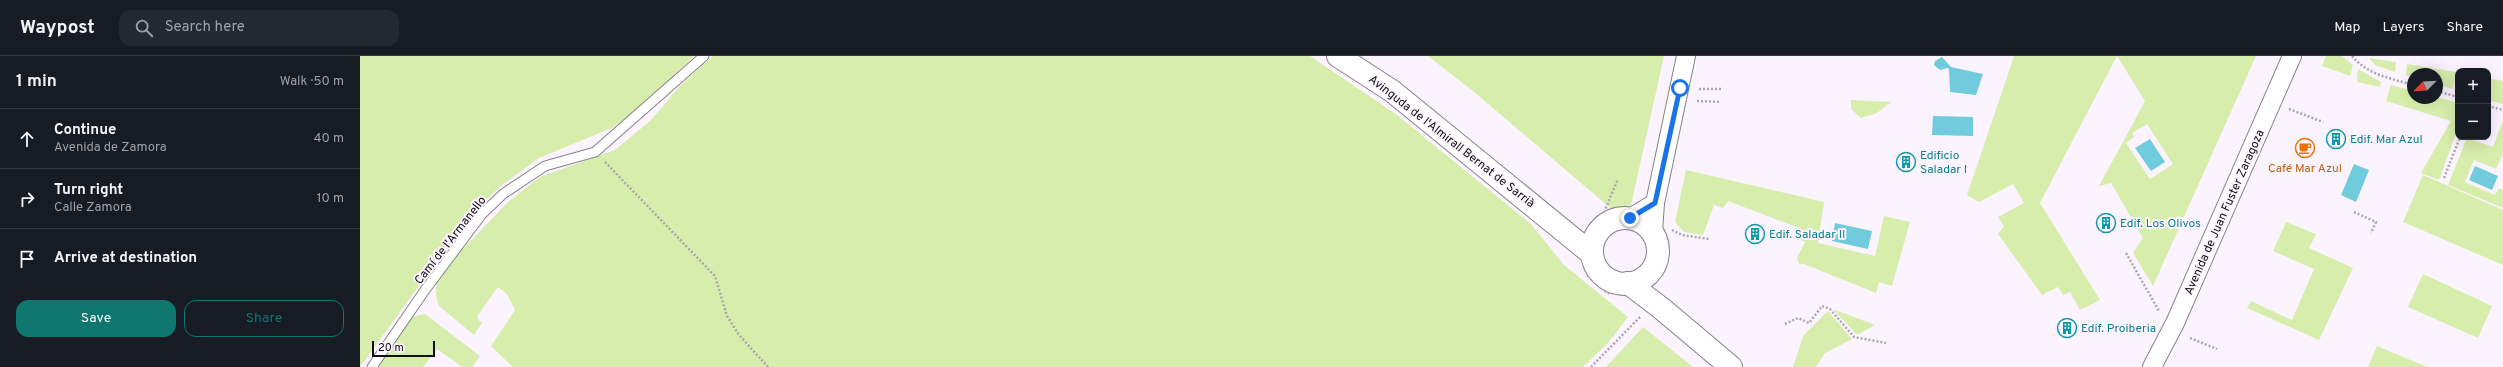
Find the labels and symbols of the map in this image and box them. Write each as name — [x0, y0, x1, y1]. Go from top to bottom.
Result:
north arrow — [2407, 68, 2443, 104]
street label: Avinguda de l'Almirall Bernat de Sarrià — [1365, 72, 1538, 212]
route start — [1671, 79, 1689, 97]
street label: Avenida de Juan Fuster Zaragoza — [2181, 127, 2269, 298]
building icon: Edif. Mar Azul — [2325, 128, 2347, 150]
place label: Edif. Mar Azul — [2350, 132, 2423, 148]
cafe icon: Café Mar Azul — [2294, 137, 2316, 159]
place label: Edificio Saladar I — [1920, 148, 1967, 178]
building icon: Edificio Saladar I — [1895, 151, 1917, 173]
place label: Café Mar Azul — [2268, 161, 2342, 177]
street label: Camí de l'Armanello — [411, 193, 490, 288]
route end — [1621, 209, 1639, 227]
building icon: Edif. Los Olivos — [2095, 212, 2117, 234]
place label: Edif. Los Olivos — [2120, 216, 2201, 232]
building icon: Edif. Saladar II — [1744, 223, 1766, 245]
place label: Edif. Saladar II — [1769, 227, 1845, 243]
building icon: Edif. Proiberia — [2056, 317, 2078, 339]
place label: Edif. Proiberia — [2081, 321, 2156, 337]
scale bar — [372, 339, 435, 358]

